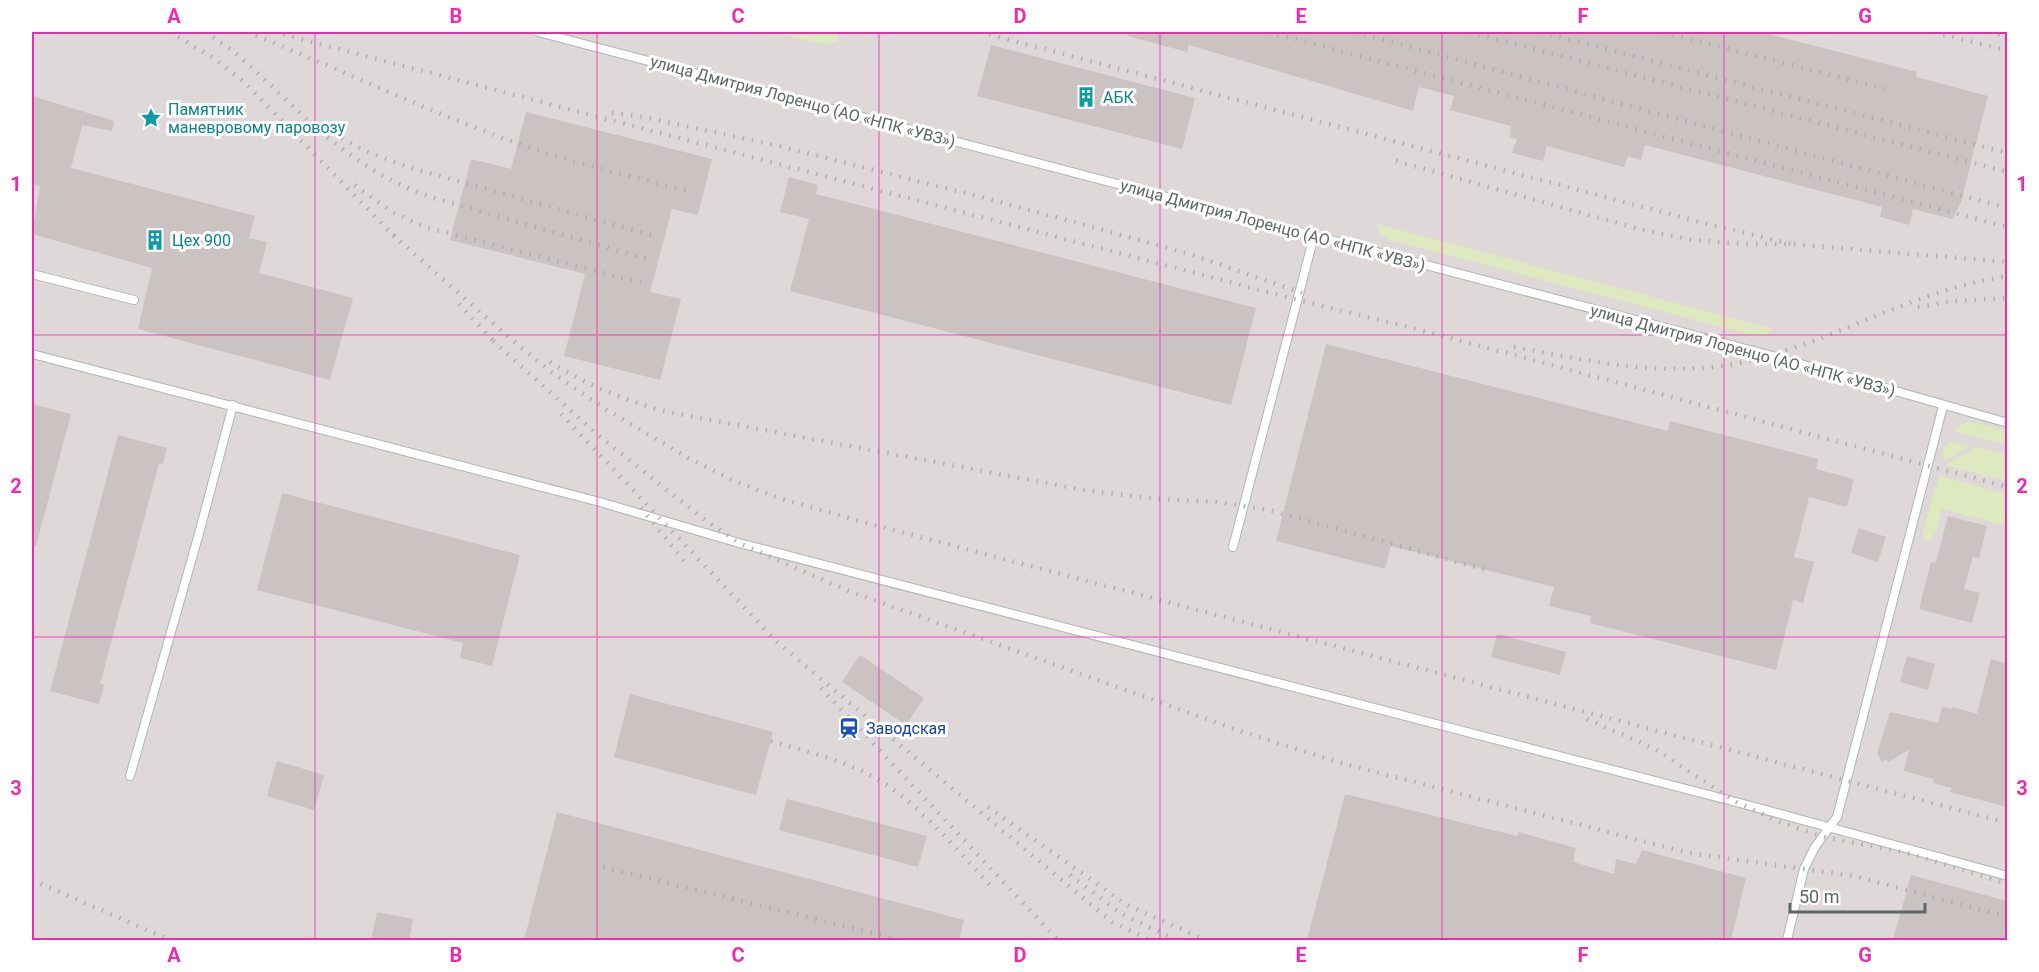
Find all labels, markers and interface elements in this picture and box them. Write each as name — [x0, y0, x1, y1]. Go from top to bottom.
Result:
text: A — [167, 4, 181, 28]
text: B — [450, 4, 462, 28]
text: C — [731, 4, 745, 28]
text: D — [1014, 4, 1027, 28]
text: E — [1295, 4, 1307, 28]
text: F — [1578, 4, 1589, 28]
text: G — [1858, 4, 1872, 28]
street label: улица Дмитрия Лоренцо (АО «НПК «УВЗ») — [648, 52, 957, 151]
building icon: АБК — [1074, 85, 1098, 109]
place label: АБК — [1103, 88, 1135, 107]
place label: Памятник маневровому паровозу — [168, 100, 346, 137]
place icon: Памятник маневровому паровозу — [139, 106, 163, 130]
text: 1 — [10, 172, 22, 196]
text: 1 — [2016, 172, 2028, 196]
street label: улица Дмитрия Лоренцо (АО «НПК «УВЗ») — [1118, 176, 1427, 275]
building icon: Цех 900 — [143, 228, 167, 252]
place label: Цех 900 — [172, 231, 231, 250]
street label: улица Дмитрия Лоренцо (АО «НПК «УВЗ») — [1588, 301, 1897, 400]
text: 2 — [10, 474, 22, 498]
text: 2 — [2016, 474, 2028, 498]
station icon: Заводская — [837, 716, 861, 740]
place label: Заводская — [866, 719, 946, 738]
text: 3 — [10, 776, 22, 800]
text: 3 — [2016, 776, 2028, 800]
scale bar — [1790, 876, 1925, 914]
text: 50 m — [1799, 886, 1839, 907]
text: A — [167, 943, 181, 967]
text: B — [450, 943, 462, 967]
text: C — [731, 943, 745, 967]
text: D — [1014, 943, 1027, 967]
text: E — [1295, 943, 1307, 967]
text: F — [1578, 943, 1589, 967]
text: G — [1858, 943, 1872, 967]

